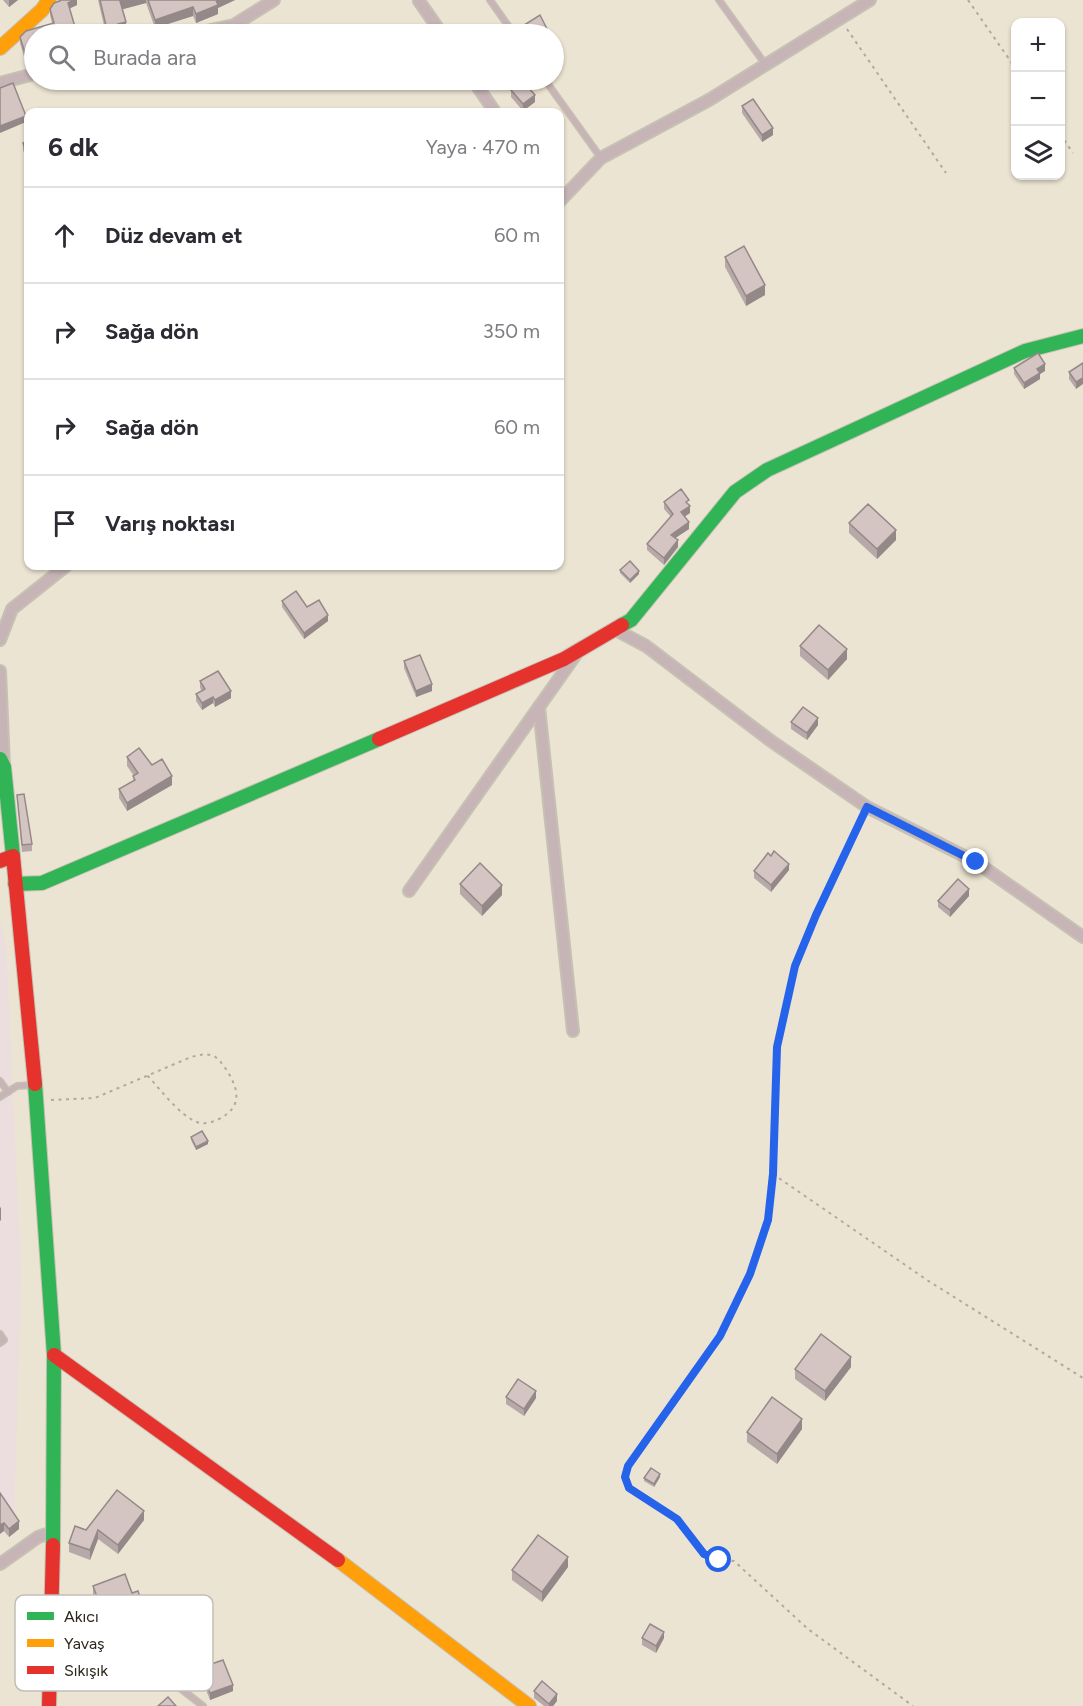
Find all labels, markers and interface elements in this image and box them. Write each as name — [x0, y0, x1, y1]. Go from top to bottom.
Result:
map controls — [1011, 18, 1065, 180]
button: + — [1011, 18, 1065, 72]
search box — [24, 24, 564, 90]
icon: search — [45, 41, 78, 74]
text: Burada ara — [93, 44, 197, 71]
button: − — [1011, 72, 1065, 126]
button: layers — [1011, 126, 1065, 180]
text: 6 dk — [48, 131, 99, 163]
text: Yaya · 470 m — [426, 135, 540, 159]
icon: ahead — [48, 219, 81, 252]
text: Düz devam et — [105, 222, 242, 249]
text: 60 m — [494, 223, 540, 247]
icon: right — [48, 315, 81, 348]
text: Sağa dön — [105, 318, 199, 345]
text: 350 m — [483, 319, 540, 343]
icon: right — [48, 411, 81, 444]
text: Sağa dön — [105, 414, 199, 441]
text: 60 m — [494, 415, 540, 439]
icon: arrive — [48, 507, 81, 540]
text: Varış noktası — [105, 510, 235, 537]
route end — [962, 848, 988, 874]
route start — [705, 1546, 731, 1572]
legend — [15, 1595, 213, 1691]
text: Akıcı — [64, 1607, 99, 1626]
text: Yavaş — [64, 1634, 105, 1653]
text: Sıkışık — [64, 1661, 108, 1680]

